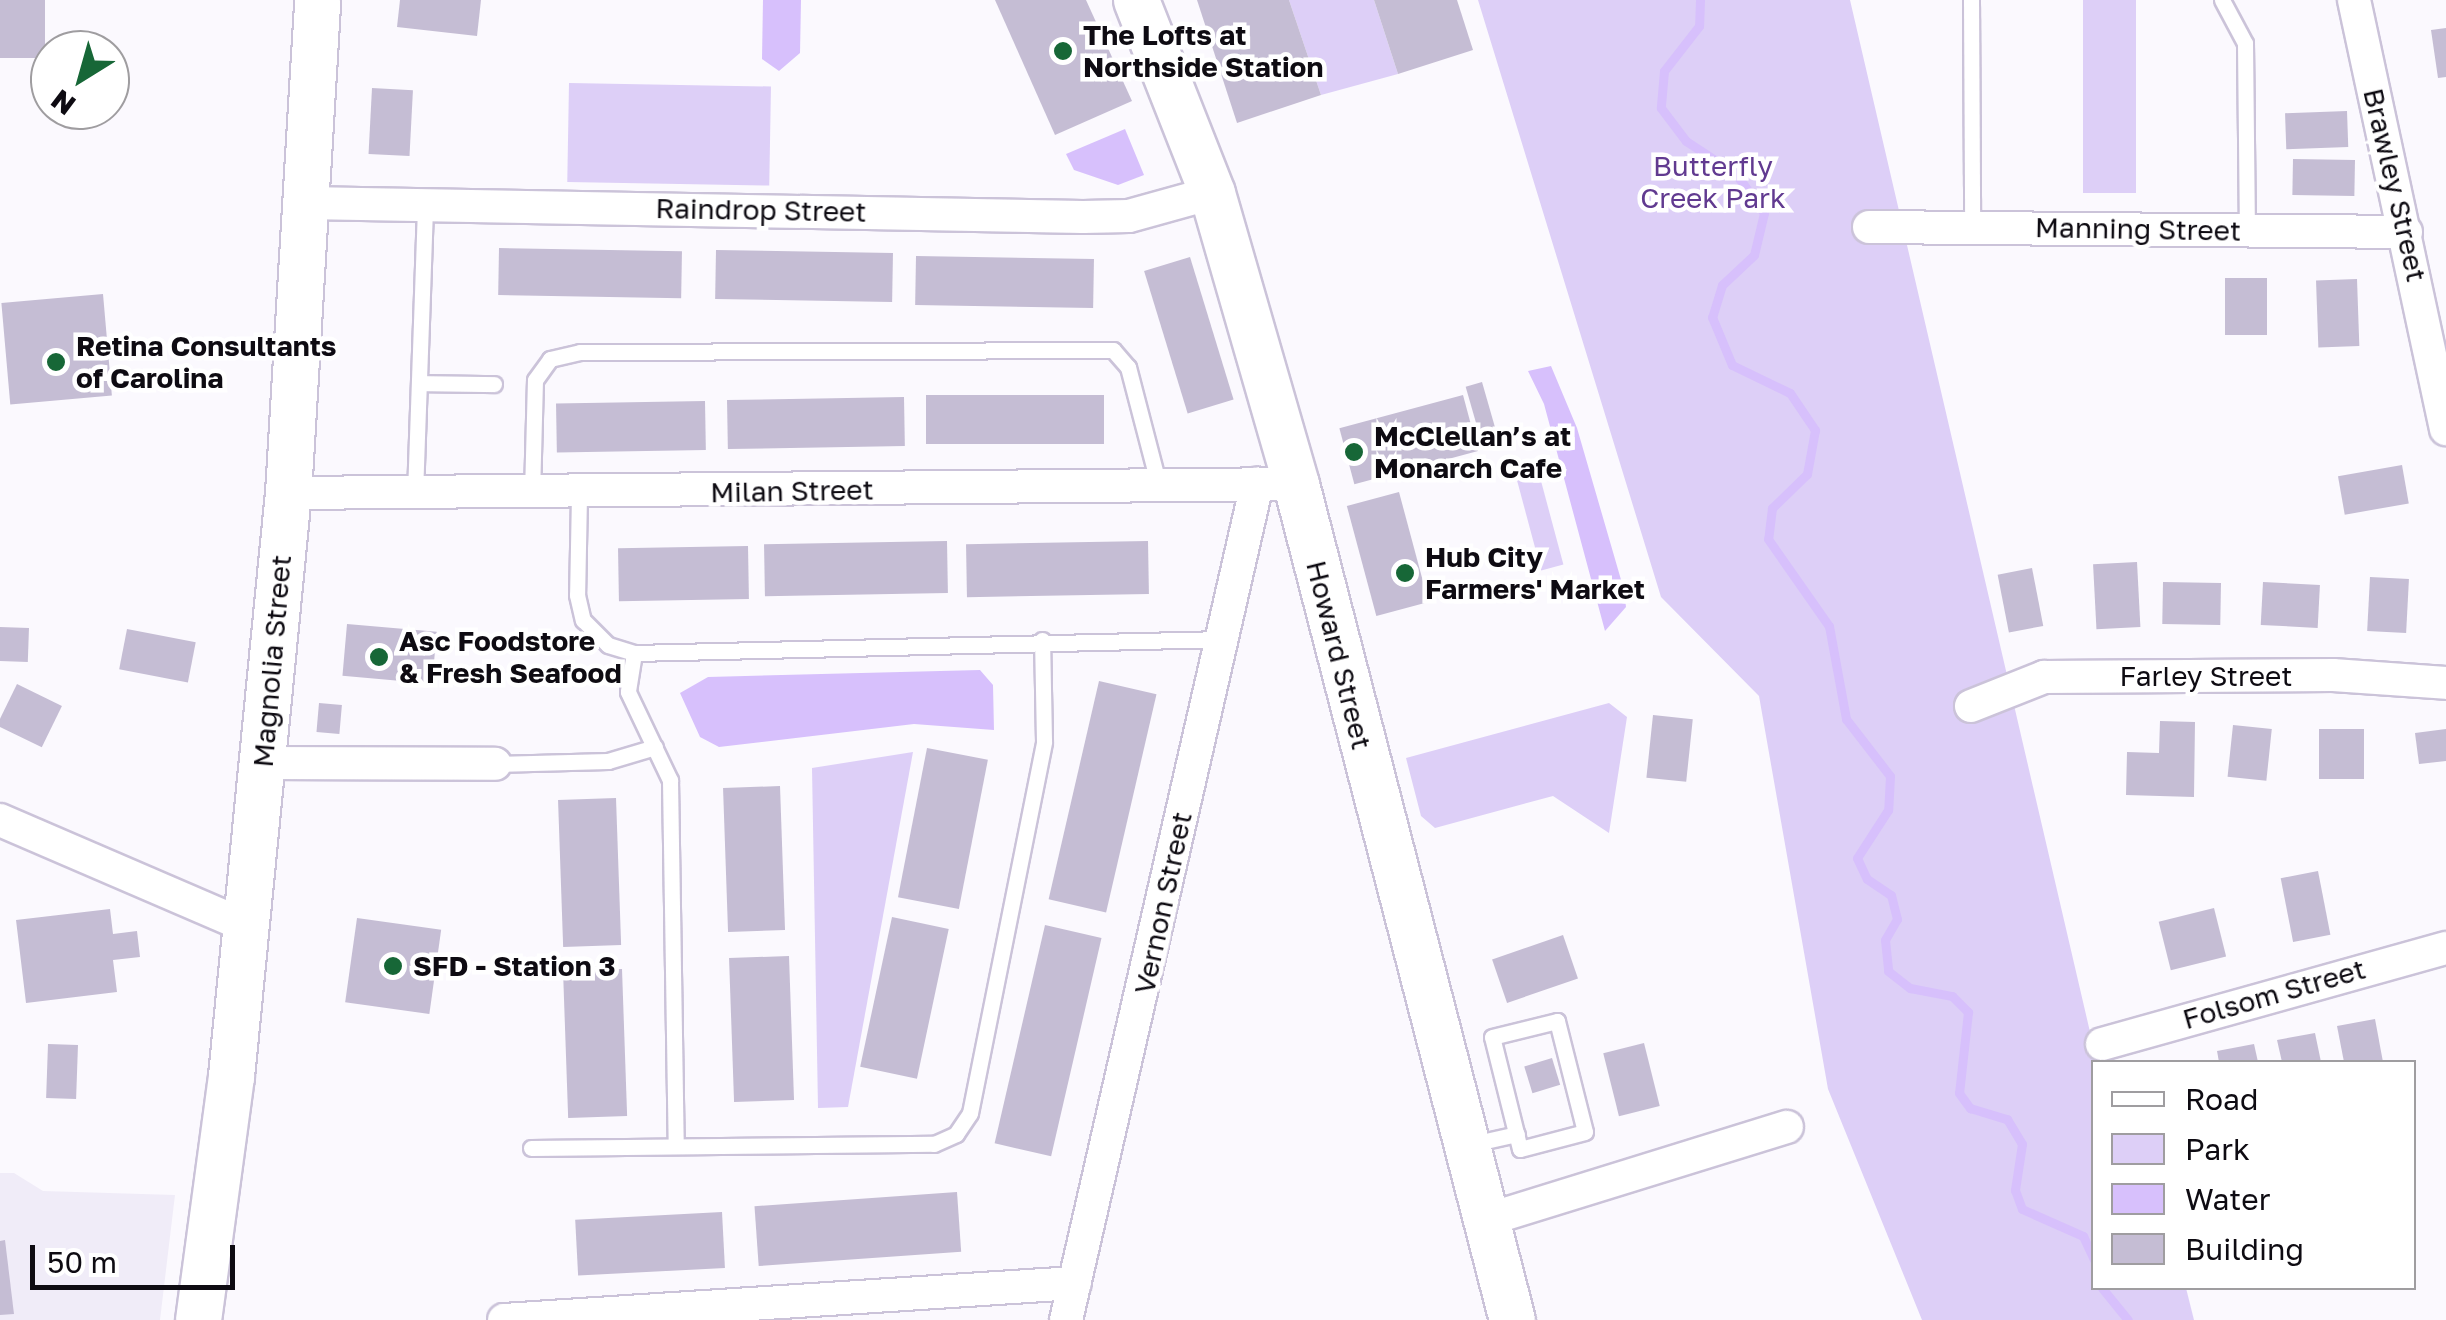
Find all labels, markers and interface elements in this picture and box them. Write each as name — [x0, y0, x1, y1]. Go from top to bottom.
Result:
place label: The Lofts at Northside Station — [1083, 18, 1323, 84]
north arrow — [30, 30, 130, 130]
marker: The Lofts at Northside Station — [1052, 40, 1074, 62]
text: N — [44, 83, 81, 122]
street label: Brawley Street — [2356, 85, 2434, 285]
park label: Butterfly Creek Park — [1640, 149, 1786, 215]
street label: Raindrop Street — [655, 191, 867, 229]
street label: Manning Street — [2035, 210, 2241, 248]
place label: Retina Consultants of Carolina — [76, 329, 337, 395]
marker: Retina Consultants of Carolina — [45, 351, 67, 373]
place label: McClellan’s at Monarch Cafe — [1374, 419, 1571, 485]
marker: McClellan’s at Monarch Cafe — [1343, 441, 1365, 463]
street label: Milan Street — [710, 473, 874, 509]
place label: Hub City Farmers' Market — [1425, 540, 1645, 606]
street label: Magnolia Street — [246, 553, 298, 769]
street label: Howard Street — [1299, 557, 1379, 753]
marker: Hub City Farmers' Market — [1394, 562, 1416, 584]
place label: Asc Foodstore & Fresh Seafood — [399, 624, 622, 690]
marker: Asc Foodstore & Fresh Seafood — [368, 646, 390, 668]
street label: Farley Street — [2120, 659, 2292, 693]
street label: Vernon Street — [1127, 809, 1199, 997]
place label: SFD - Station 3 — [413, 949, 616, 983]
street label: Folsom Street — [2179, 952, 2369, 1036]
marker: SFD - Station 3 — [382, 955, 404, 977]
legend — [2091, 1060, 2416, 1290]
text: Road — [2185, 1081, 2259, 1117]
text: Park — [2185, 1131, 2250, 1167]
text: Water — [2185, 1181, 2270, 1217]
scale bar — [35, 1225, 240, 1287]
text: Building — [2185, 1231, 2304, 1267]
text: 50 m — [47, 1244, 117, 1280]

